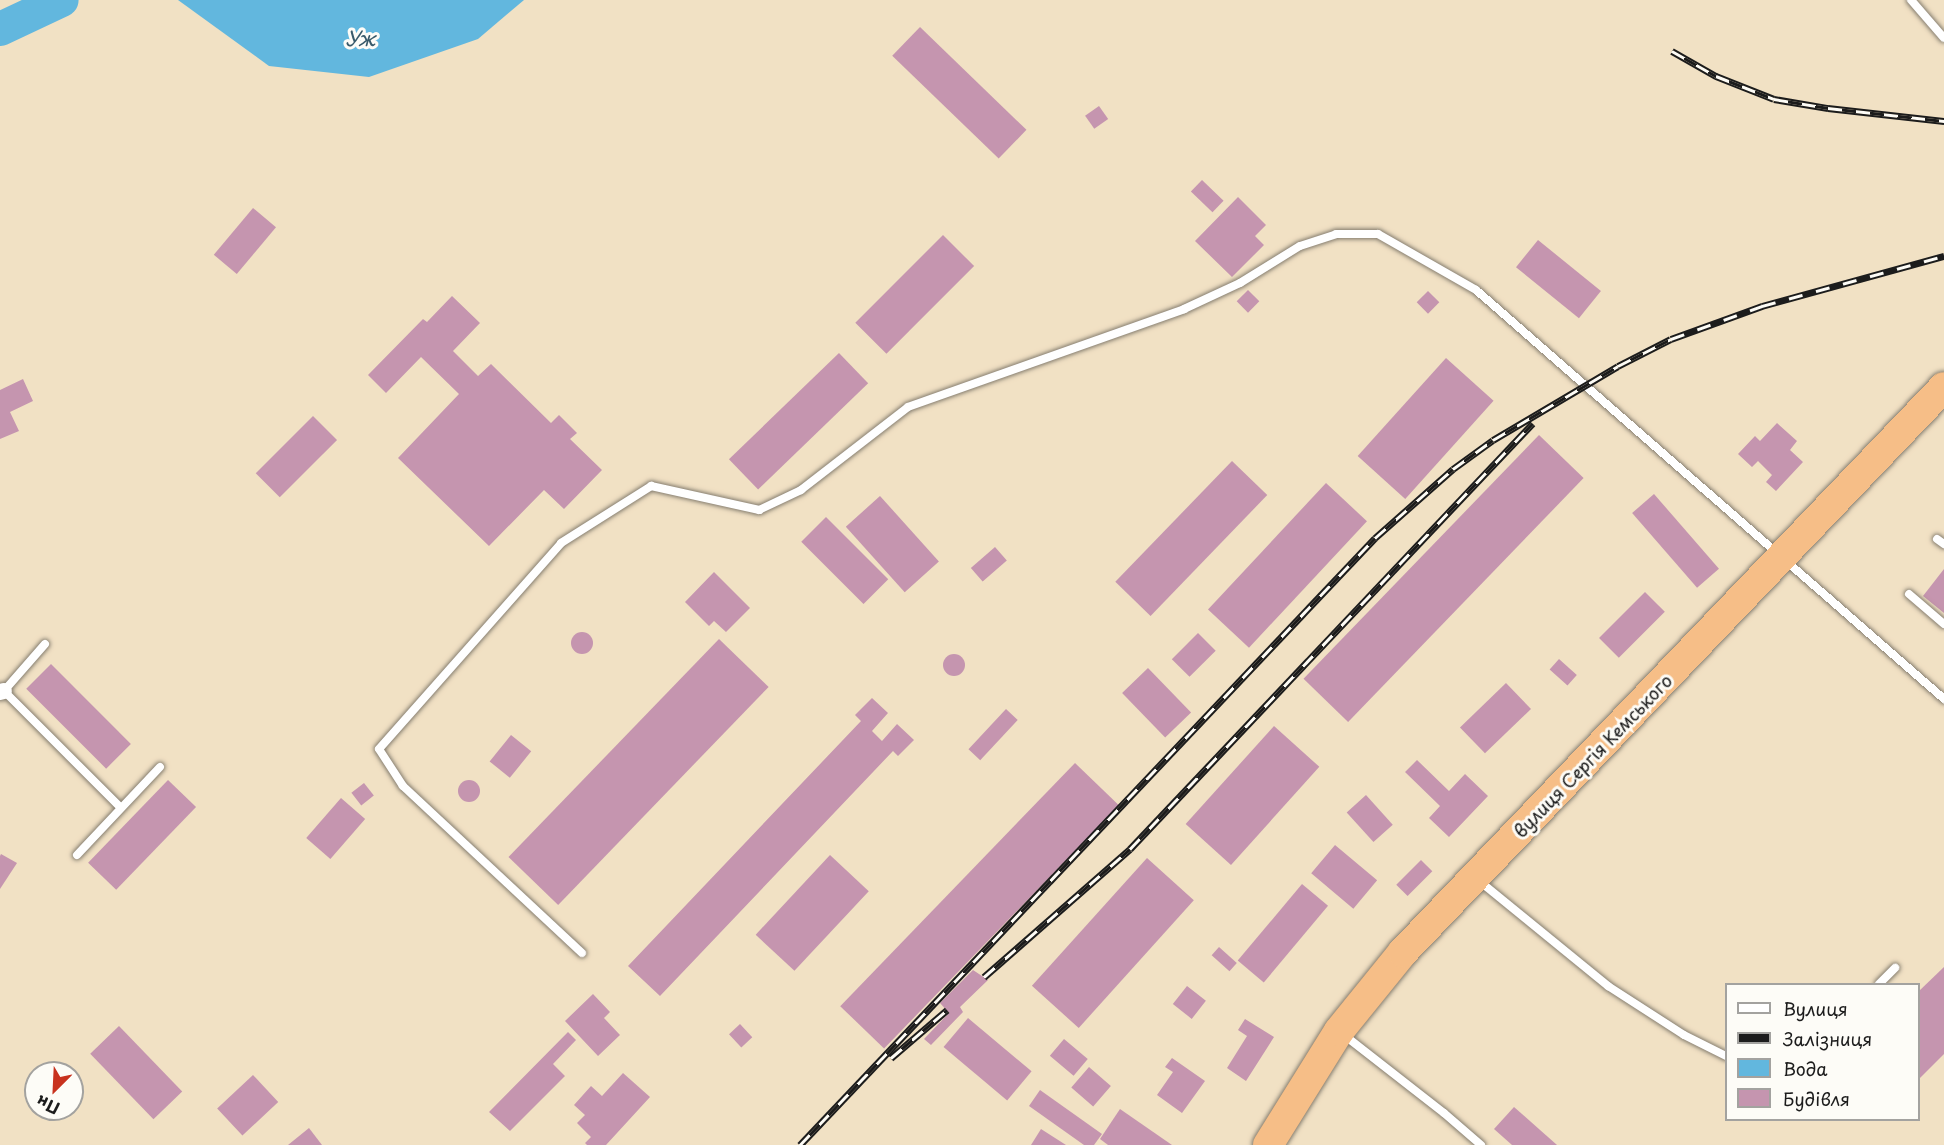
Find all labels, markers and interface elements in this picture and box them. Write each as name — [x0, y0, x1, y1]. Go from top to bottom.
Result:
water label: Уж — [345, 26, 375, 50]
street label: вулиця Сергія Кемського — [1509, 669, 1677, 843]
legend — [1725, 983, 1920, 1121]
text: Вулиця — [1783, 995, 1848, 1022]
text: Залізниця — [1783, 1025, 1872, 1052]
text: Вода — [1783, 1055, 1828, 1082]
north arrow — [24, 1061, 84, 1121]
text: Будівля — [1783, 1085, 1850, 1112]
text: Пн — [32, 1090, 63, 1121]

